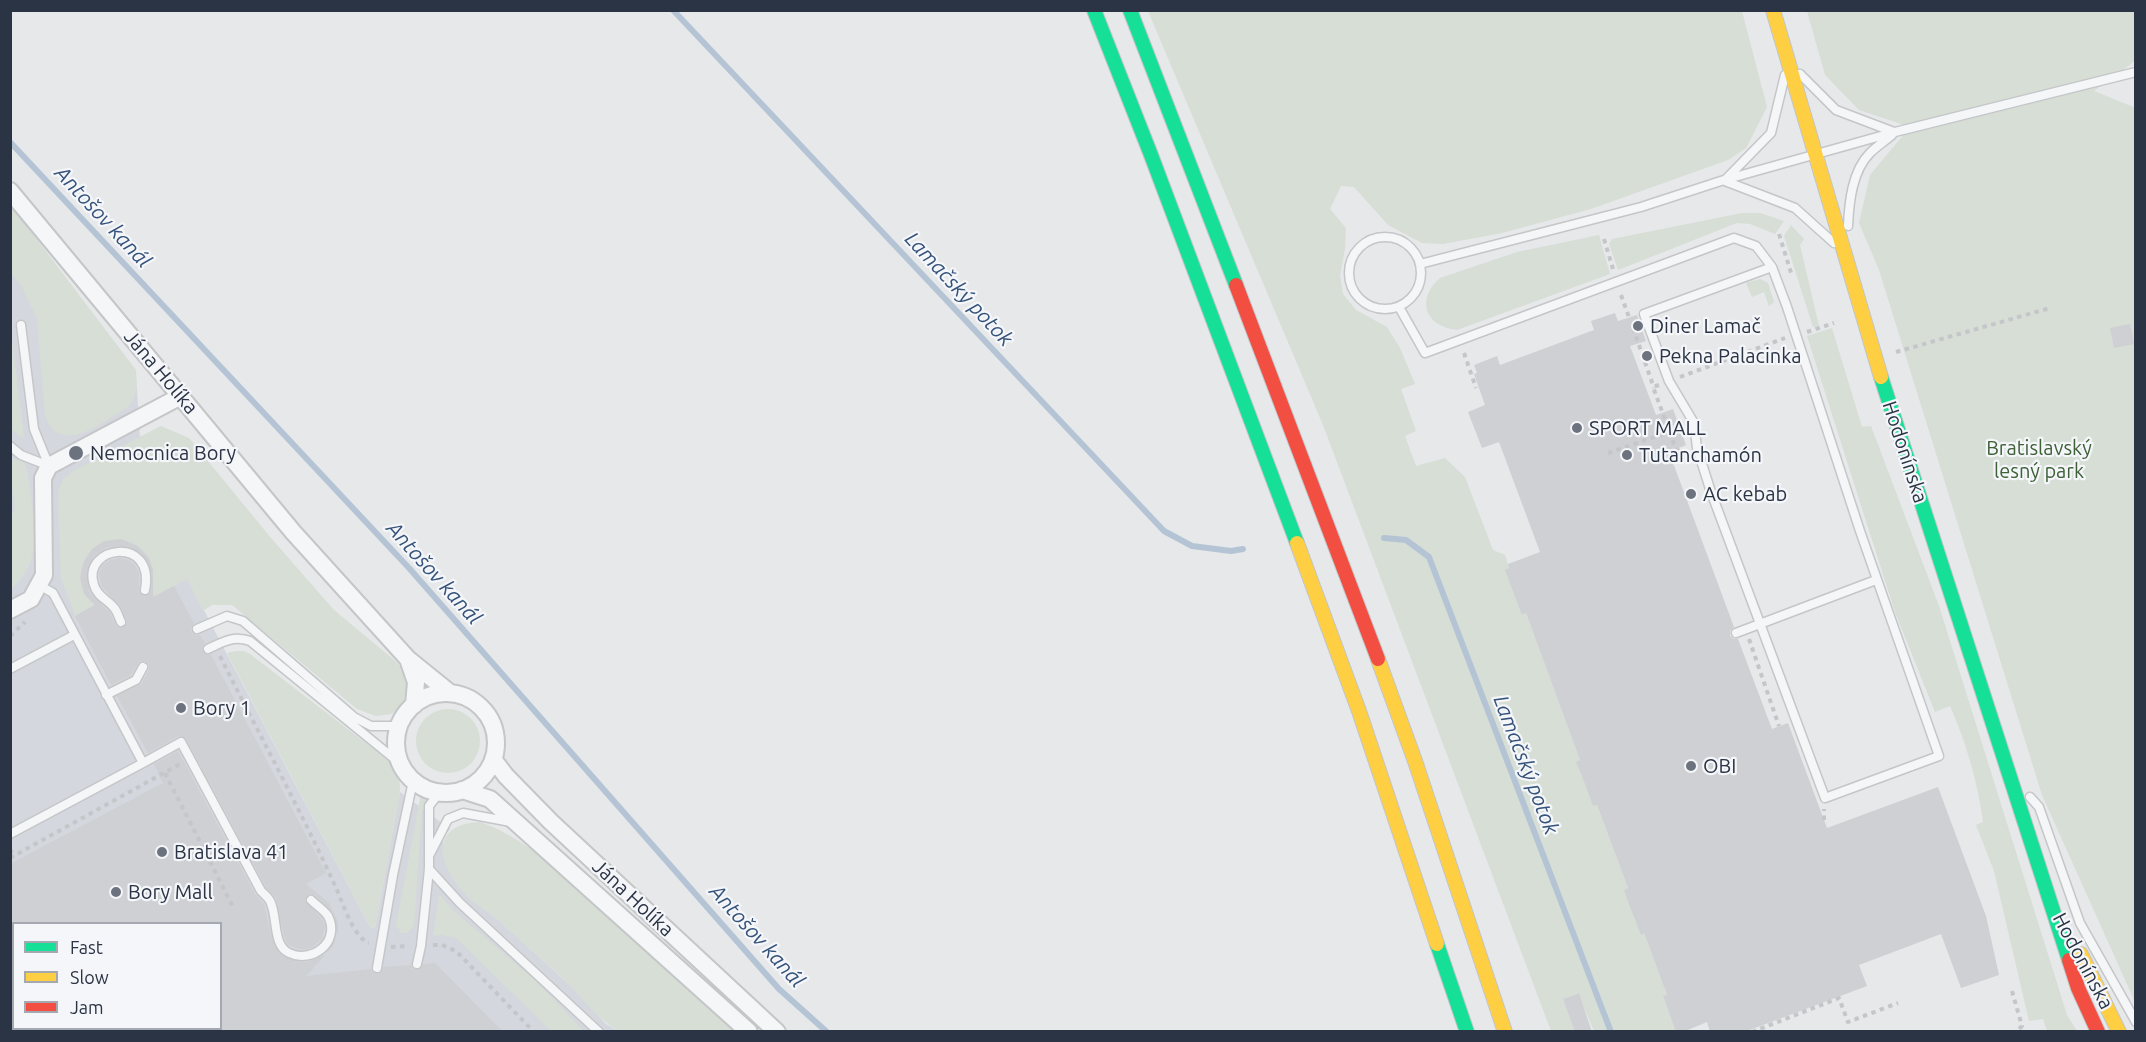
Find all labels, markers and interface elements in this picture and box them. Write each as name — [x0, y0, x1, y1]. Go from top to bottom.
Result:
water label: Antošov kanál — [49, 161, 157, 273]
water label: Lamačský potok — [900, 227, 1018, 351]
place label: Diner Lamač — [1650, 314, 1761, 338]
marker: Diner Lamač — [1631, 319, 1645, 333]
street label: Jána Holíka — [119, 325, 203, 419]
place label: Pekna Palacinka — [1659, 344, 1802, 368]
marker: Pekna Palacinka — [1640, 349, 1654, 363]
street label: Hodonínska — [1877, 398, 1933, 506]
place label: SPORT MALL — [1589, 416, 1706, 440]
marker: SPORT MALL — [1570, 421, 1584, 435]
park label: Bratislavský lesný park — [1986, 436, 2092, 483]
place label: Nemocnica Bory — [90, 441, 236, 465]
place label: Tutanchamón — [1639, 443, 1762, 467]
marker: Nemocnica Bory — [67, 444, 85, 462]
marker: Tutanchamón — [1620, 448, 1634, 462]
place label: AC kebab — [1703, 482, 1787, 506]
marker: AC kebab — [1684, 487, 1698, 501]
water label: Antošov kanál — [381, 516, 487, 630]
water label: Lamačský potok — [1488, 692, 1564, 838]
place label: Bory 1 — [193, 696, 251, 720]
marker: Bory 1 — [174, 701, 188, 715]
place label: OBI — [1703, 754, 1736, 778]
marker: OBI — [1684, 759, 1698, 773]
place label: Bratislava 41 — [174, 840, 289, 864]
marker: Bratislava 41 — [155, 845, 169, 859]
street label: Jána Holíka — [587, 854, 679, 942]
water label: Antošov kanál — [704, 879, 810, 993]
place label: Bory Mall — [128, 880, 213, 904]
marker: Bory Mall — [109, 885, 123, 899]
street label: Hodonínska — [2048, 909, 2118, 1013]
legend — [12, 922, 222, 1030]
text: Fast — [70, 937, 103, 957]
text: Slow — [70, 967, 109, 987]
text: Jam — [70, 997, 104, 1017]

